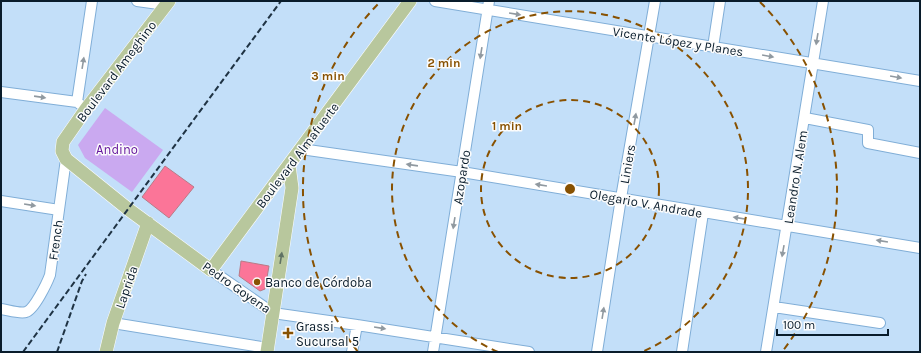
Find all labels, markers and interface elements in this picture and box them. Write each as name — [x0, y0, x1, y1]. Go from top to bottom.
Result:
one-way arrow — [509, 11, 521, 17]
street label: Boulevard Ameghino — [73, 18, 159, 125]
street label: Vicente López y Planes — [611, 24, 745, 59]
one-way arrow — [814, 33, 820, 46]
one-way arrow — [478, 47, 484, 59]
one-way arrow — [761, 53, 774, 59]
text: 2 min — [427, 56, 461, 70]
one-way arrow — [80, 57, 86, 70]
text: 3 min — [311, 69, 345, 83]
one-way arrow — [890, 74, 902, 80]
one-way arrow — [34, 94, 46, 100]
street label: Boulevard Almafuerte — [253, 99, 342, 211]
one-way arrow — [632, 112, 638, 125]
text: 1 min — [492, 119, 522, 133]
street label: Leandro N. Alem — [781, 129, 810, 225]
park label: Andino — [96, 142, 138, 157]
street label: Liniers — [617, 143, 638, 185]
street label: Azopardo — [450, 149, 473, 205]
one-way arrow — [406, 162, 419, 168]
one-way arrow — [535, 182, 547, 188]
centre of rings — [563, 182, 577, 196]
street label: Olegario V. Andrade — [588, 186, 704, 221]
one-way arrow — [24, 202, 36, 208]
one-way arrow — [733, 215, 745, 221]
one-way arrow — [451, 217, 457, 229]
street label: French — [45, 219, 66, 261]
one-way arrow — [875, 238, 888, 244]
one-way arrow — [780, 245, 786, 257]
one-way arrow — [278, 252, 284, 264]
street label: Pedro Goyena — [200, 258, 274, 316]
street label: Laprida — [112, 264, 141, 311]
place label: Banco de Córdoba — [265, 275, 372, 290]
marker: Banco de Córdoba — [252, 277, 262, 287]
one-way arrow — [600, 307, 606, 320]
scale bar — [777, 311, 888, 337]
text: 100 m — [783, 318, 815, 332]
place label: Grassi Sucursal 5 — [296, 319, 359, 349]
one-way arrow — [374, 326, 387, 332]
marker: Grassi Sucursal 5 — [283, 328, 293, 338]

